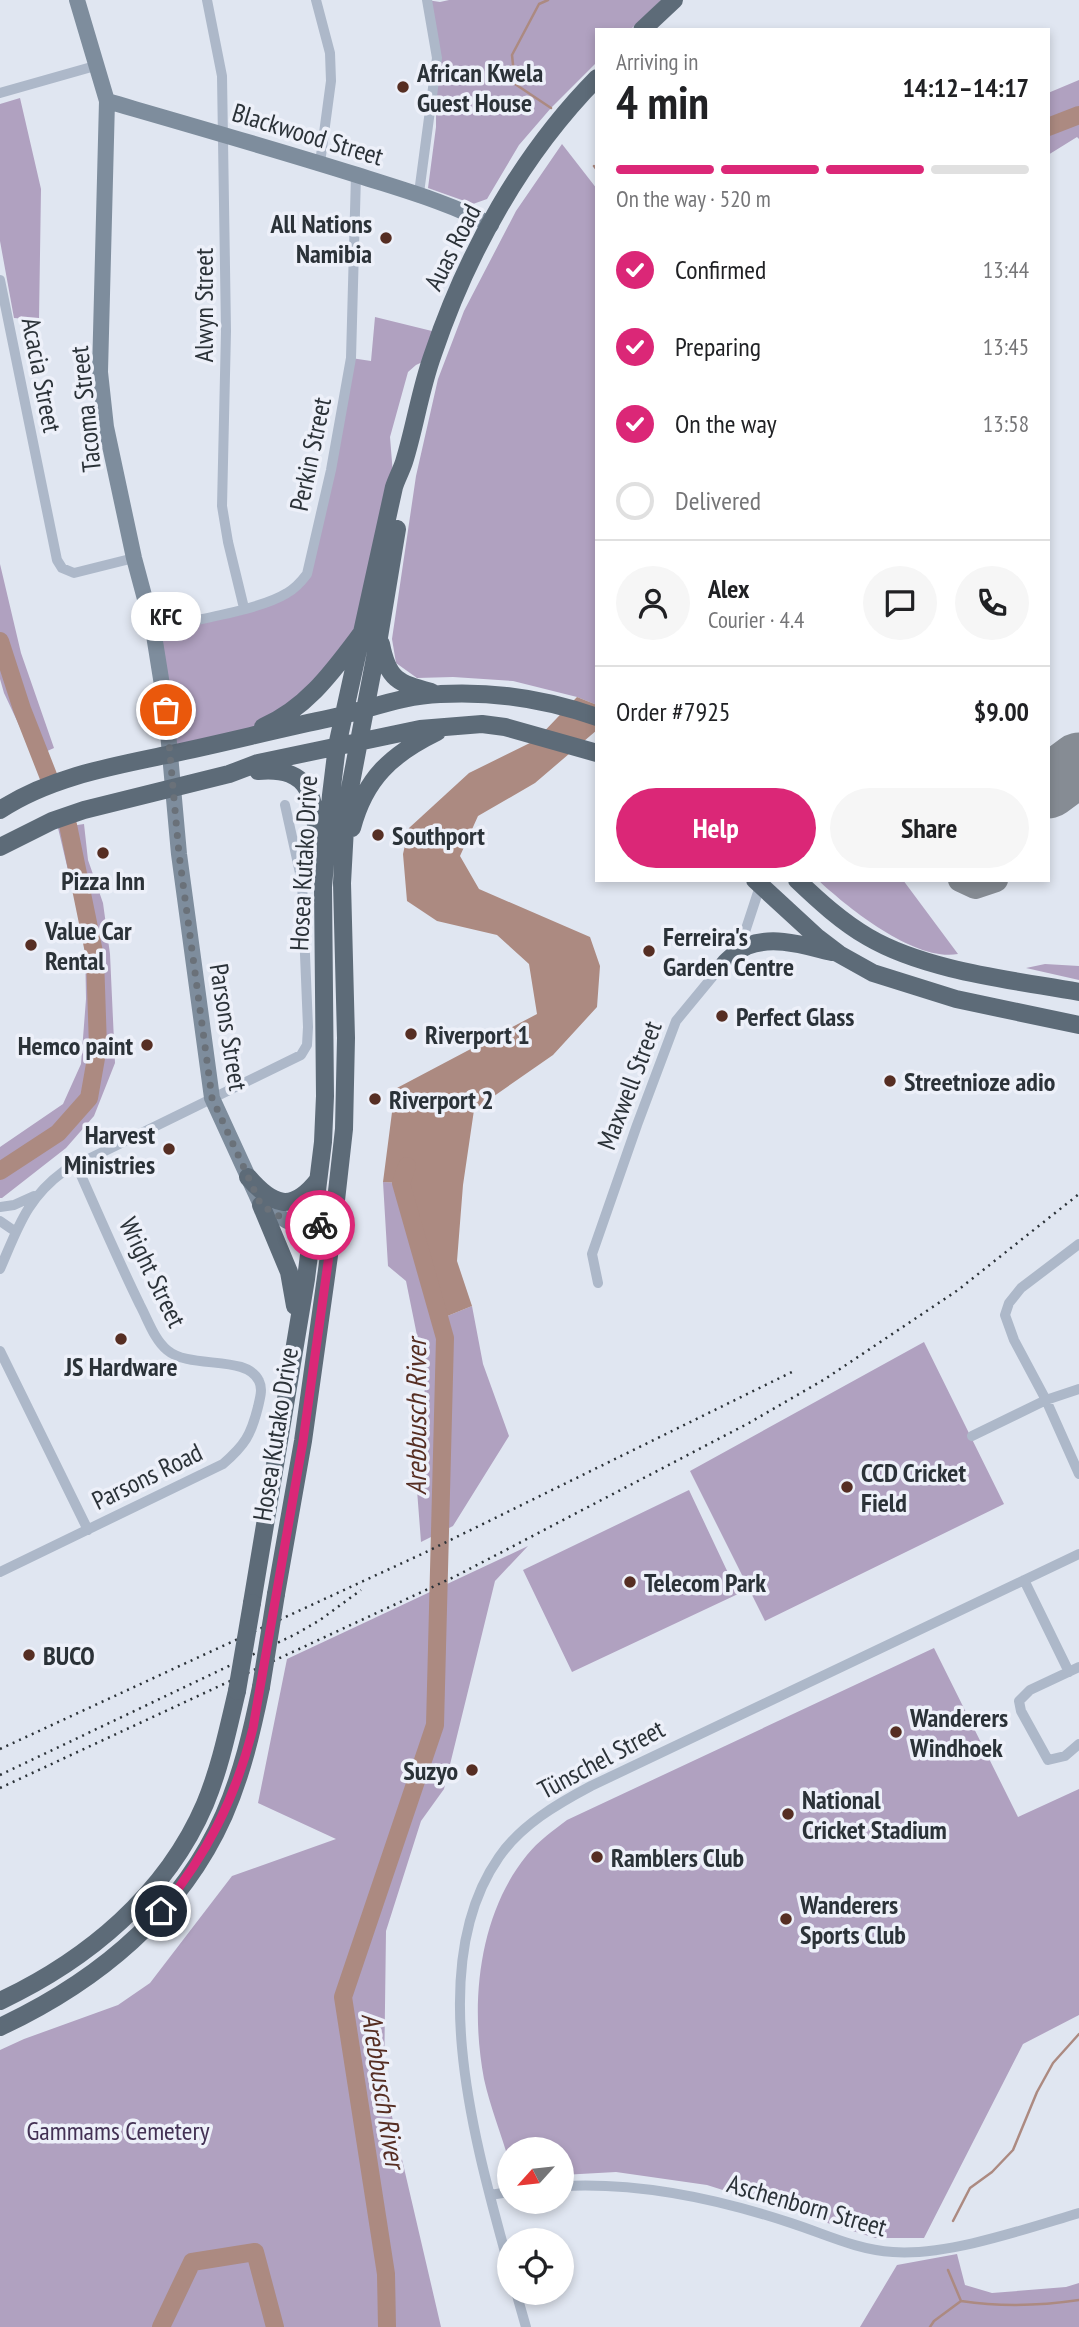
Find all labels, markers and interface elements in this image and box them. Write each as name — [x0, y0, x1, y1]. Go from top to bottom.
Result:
text: Arriving in — [616, 47, 698, 76]
place label: African Kwela Guest House — [416, 56, 543, 119]
text: 14:12–14:17 — [902, 71, 1029, 104]
text: 4 min — [616, 72, 709, 132]
marker: African Kwela Guest House — [395, 79, 411, 95]
street label: Blackwood Street — [228, 95, 388, 173]
text: On the way · 520 m — [616, 184, 771, 213]
street label: Auas Road — [416, 198, 488, 296]
place label: All Nations Namibia — [269, 207, 372, 270]
marker: All Nations Namibia — [378, 230, 394, 246]
street label: Alwyn Street — [187, 248, 220, 362]
icon: check — [616, 251, 654, 289]
text: Confirmed — [675, 253, 766, 286]
text: 13:44 — [983, 255, 1029, 284]
street label: Acacia Street — [15, 315, 69, 435]
icon: check — [616, 328, 654, 366]
text: Preparing — [675, 330, 761, 363]
text: 13:45 — [983, 332, 1029, 361]
street label: Tacoma Street — [62, 344, 108, 474]
street label: Perkin Street — [282, 394, 338, 514]
icon: check — [616, 405, 654, 443]
text: On the way — [675, 407, 777, 440]
text: 13:58 — [983, 409, 1029, 438]
text: Delivered — [675, 484, 761, 517]
button: person — [616, 566, 690, 640]
button: chat — [863, 566, 937, 640]
button: phone — [955, 566, 1029, 640]
text: Alex — [708, 572, 749, 605]
callout: KFC — [131, 591, 201, 640]
text: KFC — [150, 602, 182, 631]
text: Courier · 4.4 — [708, 605, 804, 634]
pin — [136, 680, 196, 740]
icon: bag — [147, 691, 185, 729]
text: Order #7925 — [616, 695, 731, 728]
text: $9.00 — [974, 695, 1029, 728]
street label: Hosea Kutako Drive — [282, 774, 324, 952]
button: Help — [616, 788, 816, 868]
button: Share — [830, 788, 1029, 868]
place label: Southport — [392, 819, 485, 852]
marker: Southport — [370, 827, 386, 843]
marker: Pizza Inn — [95, 845, 111, 861]
place label: Pizza Inn — [61, 864, 145, 897]
place label: Value Car Rental — [44, 914, 132, 977]
place label: Ferreira's Garden Centre — [663, 920, 794, 983]
marker: Value Car Rental — [23, 937, 39, 953]
marker: Ferreira's Garden Centre — [641, 943, 657, 959]
street label: Parsons Street — [203, 961, 255, 1093]
place label: Perfect Glass — [736, 1000, 854, 1033]
marker: Perfect Glass — [714, 1008, 730, 1024]
street label: Maxwell Street — [589, 1016, 669, 1154]
place label: Riverport 1 — [425, 1018, 530, 1051]
marker: Riverport 1 — [403, 1026, 419, 1042]
place label: Hemco paint — [18, 1029, 133, 1062]
marker: Hemco paint — [139, 1037, 155, 1053]
place label: Streetnioze adio — [904, 1065, 1055, 1098]
marker: Streetnioze adio — [882, 1073, 898, 1089]
place label: Riverport 2 — [389, 1083, 494, 1116]
marker: Riverport 2 — [367, 1091, 383, 1107]
place label: Harvest Ministries — [64, 1118, 155, 1181]
marker: Harvest Ministries — [161, 1141, 177, 1157]
courier — [285, 1190, 355, 1260]
icon: bike — [301, 1206, 339, 1244]
street label: Wright Street — [112, 1212, 194, 1332]
marker: JS Hardware — [113, 1331, 129, 1347]
water label: Arebbusch River — [397, 1335, 434, 1495]
street label: Hosea Kutako Drive — [245, 1345, 305, 1523]
place label: JS Hardware — [63, 1350, 178, 1383]
street label: Parsons Road — [86, 1435, 208, 1517]
place label: CCD Cricket Field — [861, 1456, 966, 1519]
marker: CCD Cricket Field — [839, 1479, 855, 1495]
place label: Telecom Park — [644, 1566, 766, 1599]
marker: Telecom Park — [622, 1574, 638, 1590]
place label: BUCO — [43, 1639, 95, 1672]
marker: BUCO — [21, 1647, 37, 1663]
place label: Wanderers Windhoek — [909, 1701, 1008, 1764]
street label: Tünschel Street — [532, 1712, 670, 1806]
marker: Wanderers Windhoek — [888, 1724, 904, 1740]
place label: Suzyo — [403, 1754, 458, 1787]
marker: Suzyo — [464, 1762, 480, 1778]
place label: National Cricket Stadium — [802, 1783, 947, 1846]
marker: National Cricket Stadium — [780, 1806, 796, 1822]
place label: Ramblers Club — [611, 1841, 744, 1874]
marker: Ramblers Club — [589, 1849, 605, 1865]
pin — [131, 1881, 191, 1941]
place label: Wanderers Sports Club — [799, 1888, 906, 1951]
icon: home — [142, 1892, 180, 1930]
marker: Wanderers Sports Club — [778, 1911, 794, 1927]
water label: Arebbusch River — [354, 2010, 415, 2174]
park label: Gammams Cemetery — [27, 2114, 210, 2147]
north arrow — [497, 2137, 574, 2214]
map controls — [497, 2137, 574, 2305]
street label: Aschenborn Street — [723, 2166, 891, 2244]
button: locate — [497, 2228, 574, 2305]

